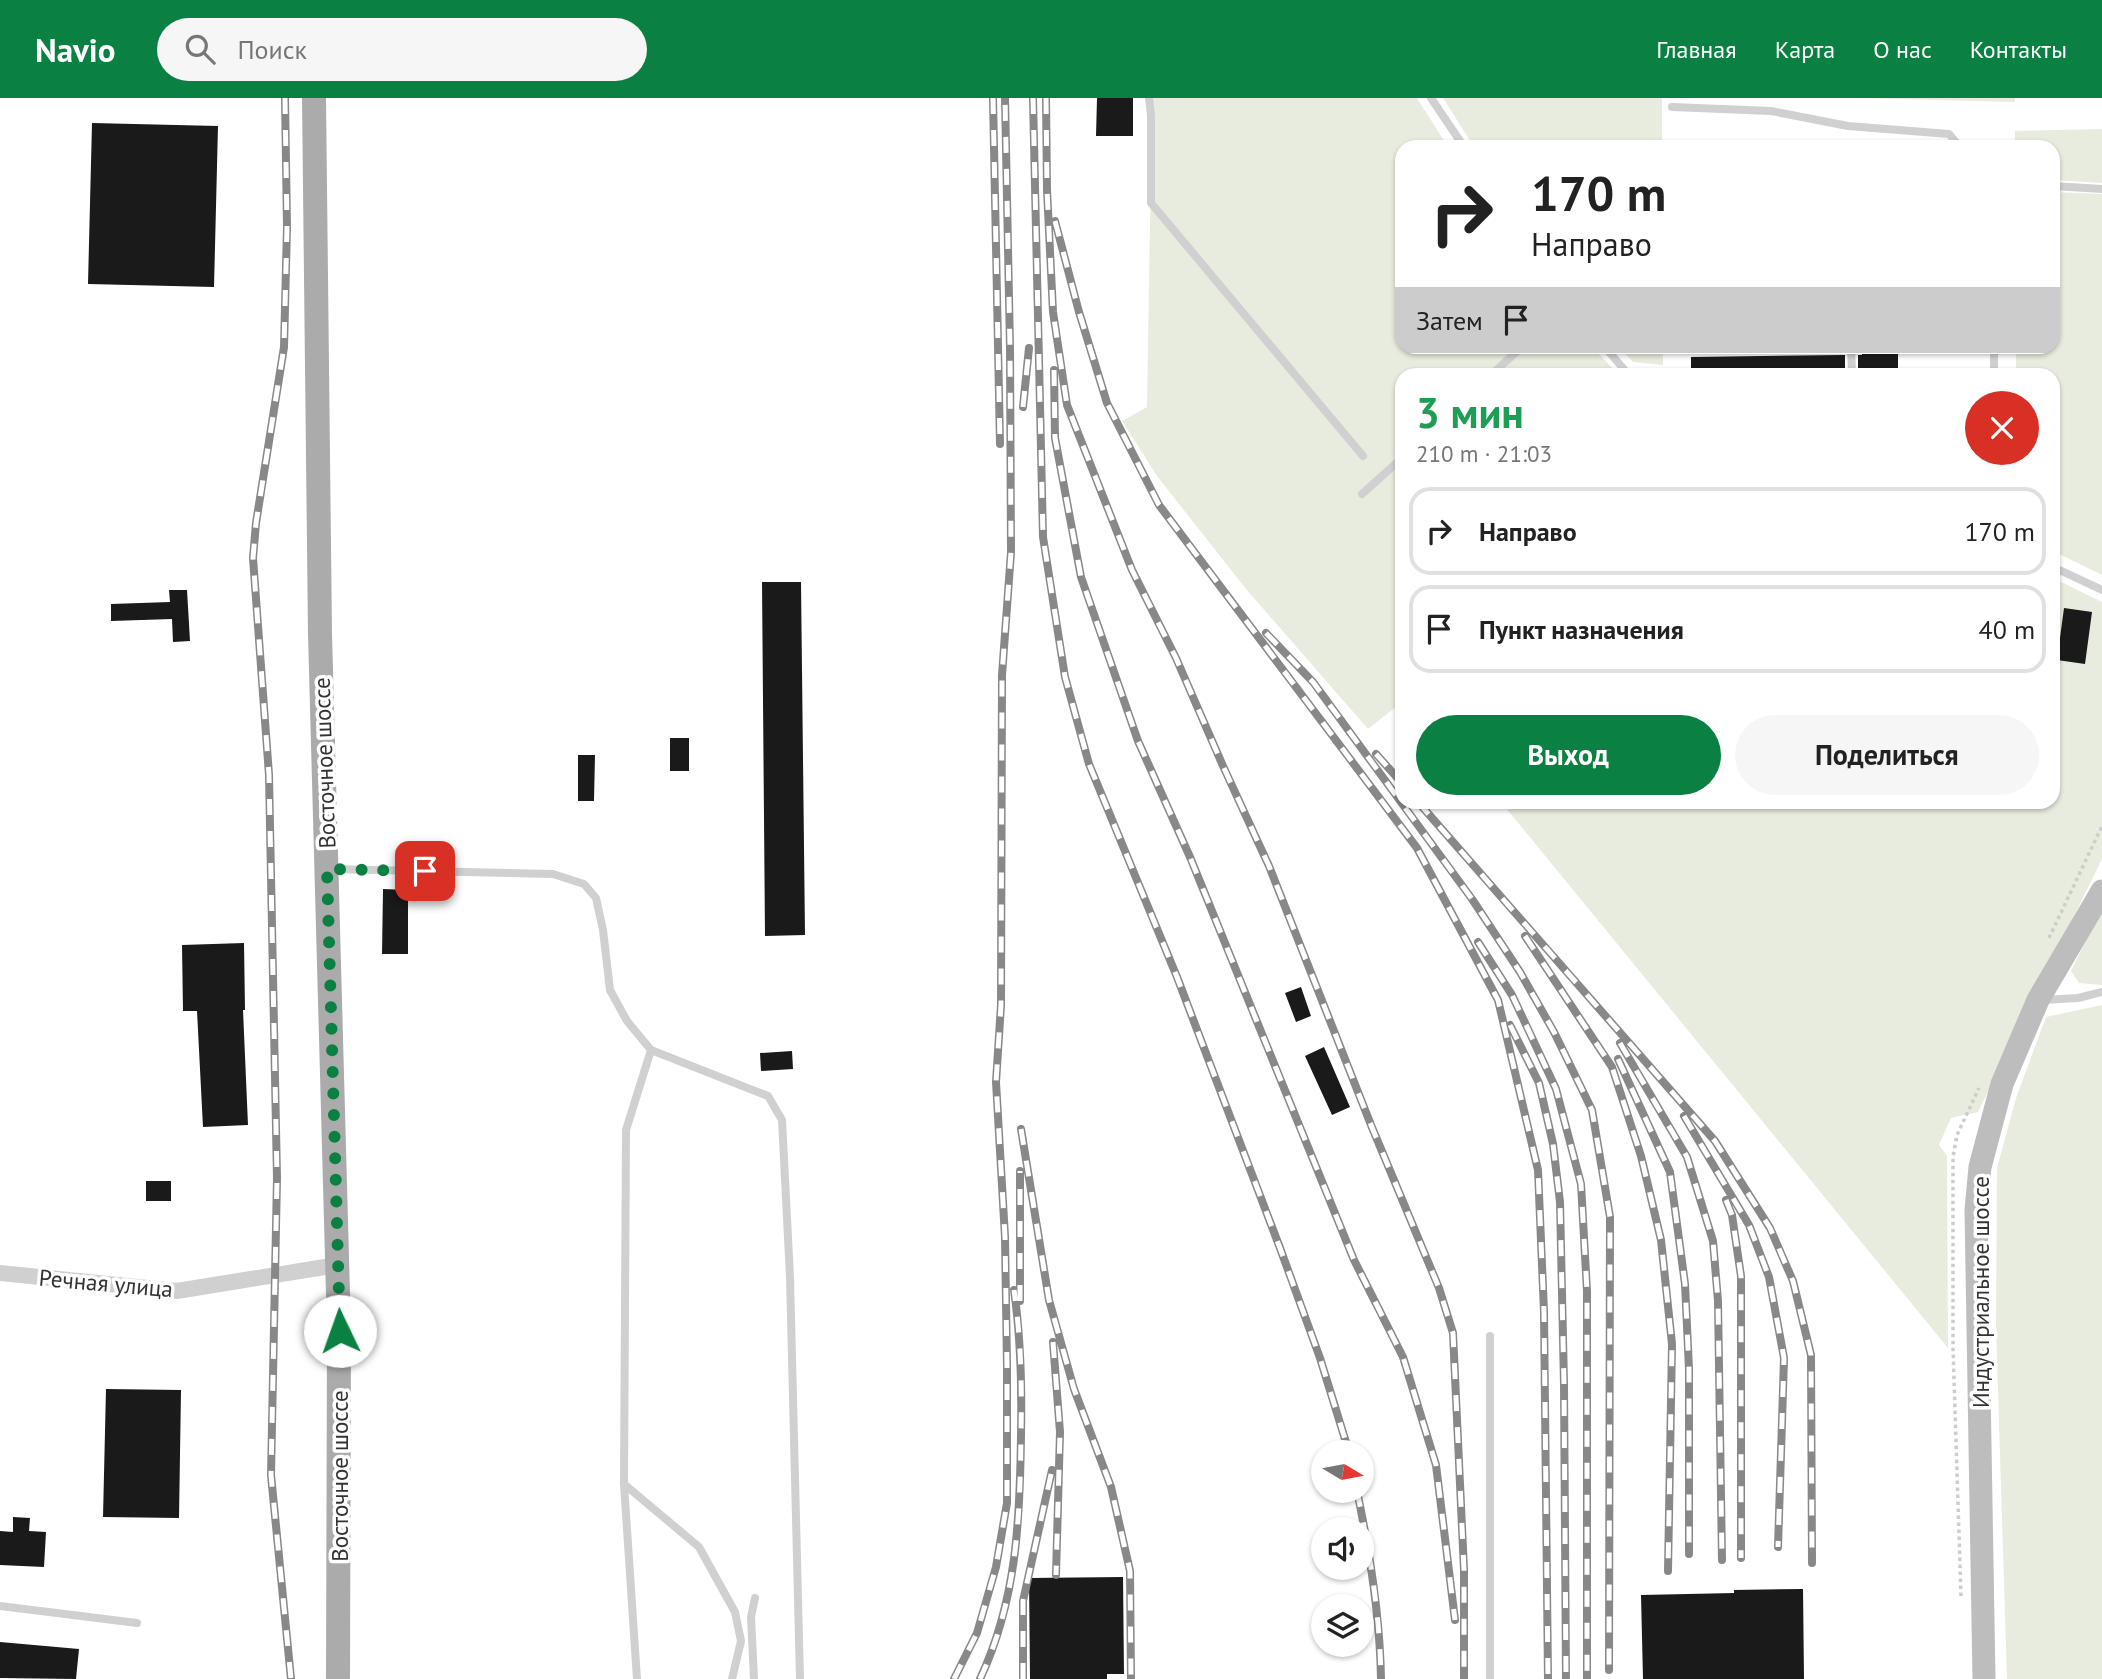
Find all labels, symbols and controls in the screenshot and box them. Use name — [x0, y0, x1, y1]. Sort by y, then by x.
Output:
search box — [157, 18, 647, 81]
text: Navio — [35, 28, 115, 71]
icon: search — [181, 30, 219, 68]
text: Поиск — [237, 33, 307, 66]
text: Главная — [1656, 34, 1737, 65]
text: Карта — [1775, 34, 1835, 65]
text: О нас — [1873, 34, 1932, 65]
text: Контакты — [1970, 34, 2067, 65]
text: 170 m — [1531, 161, 1666, 225]
icon: right — [1416, 168, 1507, 259]
text: Направо — [1531, 223, 1652, 265]
icon: arrive — [1497, 301, 1535, 339]
text: Затем — [1416, 304, 1483, 337]
text: 3 мин — [1416, 385, 1524, 440]
button: close — [1965, 391, 2039, 465]
text: 210 m · 21:03 — [1416, 439, 1552, 468]
icon: right — [1420, 512, 1458, 550]
text: Направо — [1479, 515, 1577, 548]
text: 170 m — [1964, 515, 2035, 548]
icon: arrive — [1420, 610, 1458, 648]
text: Пункт назначения — [1479, 613, 1684, 646]
text: 40 m — [1979, 613, 2035, 646]
street label: Восточное шоссе — [307, 677, 341, 849]
button: Выход — [1416, 715, 1721, 795]
button: Поделиться — [1735, 715, 2039, 795]
pin — [395, 841, 455, 901]
icon: arrive — [406, 852, 444, 890]
street label: Индустриальное шоссе — [1966, 1176, 1995, 1408]
street label: Речная улица — [38, 1263, 174, 1303]
position arrow — [303, 1294, 377, 1368]
street label: Восточное шоссе — [325, 1390, 354, 1562]
north arrow — [1311, 1440, 1374, 1503]
map controls — [1311, 1440, 1374, 1657]
button: sound — [1311, 1517, 1374, 1580]
button: layers — [1311, 1594, 1374, 1657]

